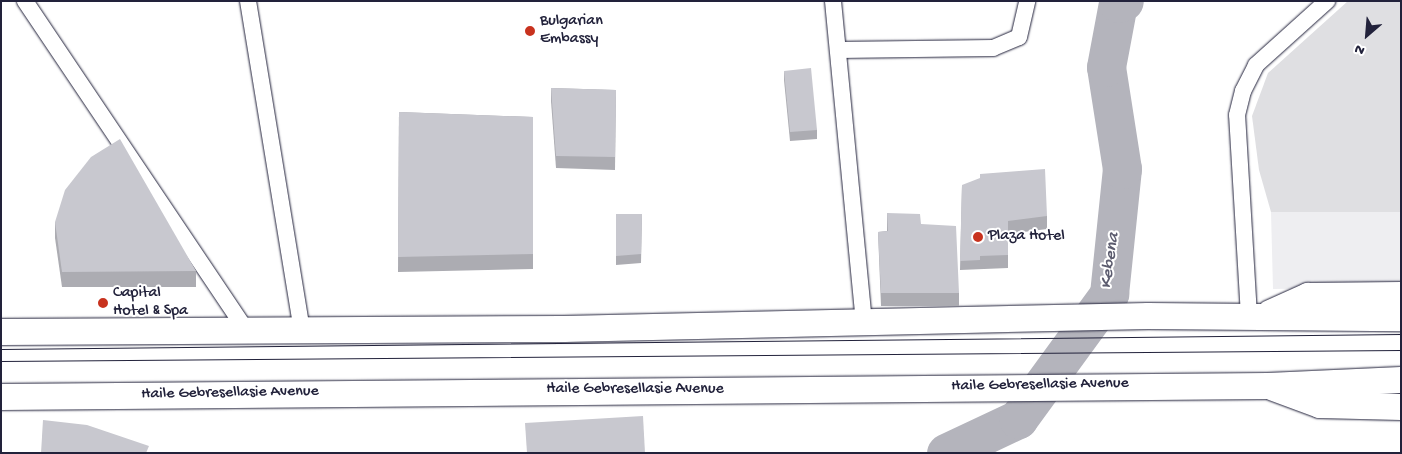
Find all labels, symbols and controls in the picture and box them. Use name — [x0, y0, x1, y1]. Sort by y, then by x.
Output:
north arrow — [1342, 10, 1392, 60]
place label: Bulgarian Embassy — [540, 12, 603, 50]
marker: Bulgarian Embassy — [524, 25, 536, 37]
text: N — [1352, 39, 1368, 58]
place label: Plaza Hotel — [988, 227, 1065, 247]
marker: Plaza Hotel — [972, 231, 984, 243]
water label: Kebena — [1096, 232, 1126, 290]
place label: Capital Hotel & Spa — [113, 284, 188, 322]
marker: Capital Hotel & Spa — [97, 297, 109, 309]
street label: Haile Gebresellasie Avenue — [951, 375, 1129, 397]
street label: Haile Gebresellasie Avenue — [546, 380, 724, 400]
street label: Haile Gebresellasie Avenue — [141, 383, 319, 405]

